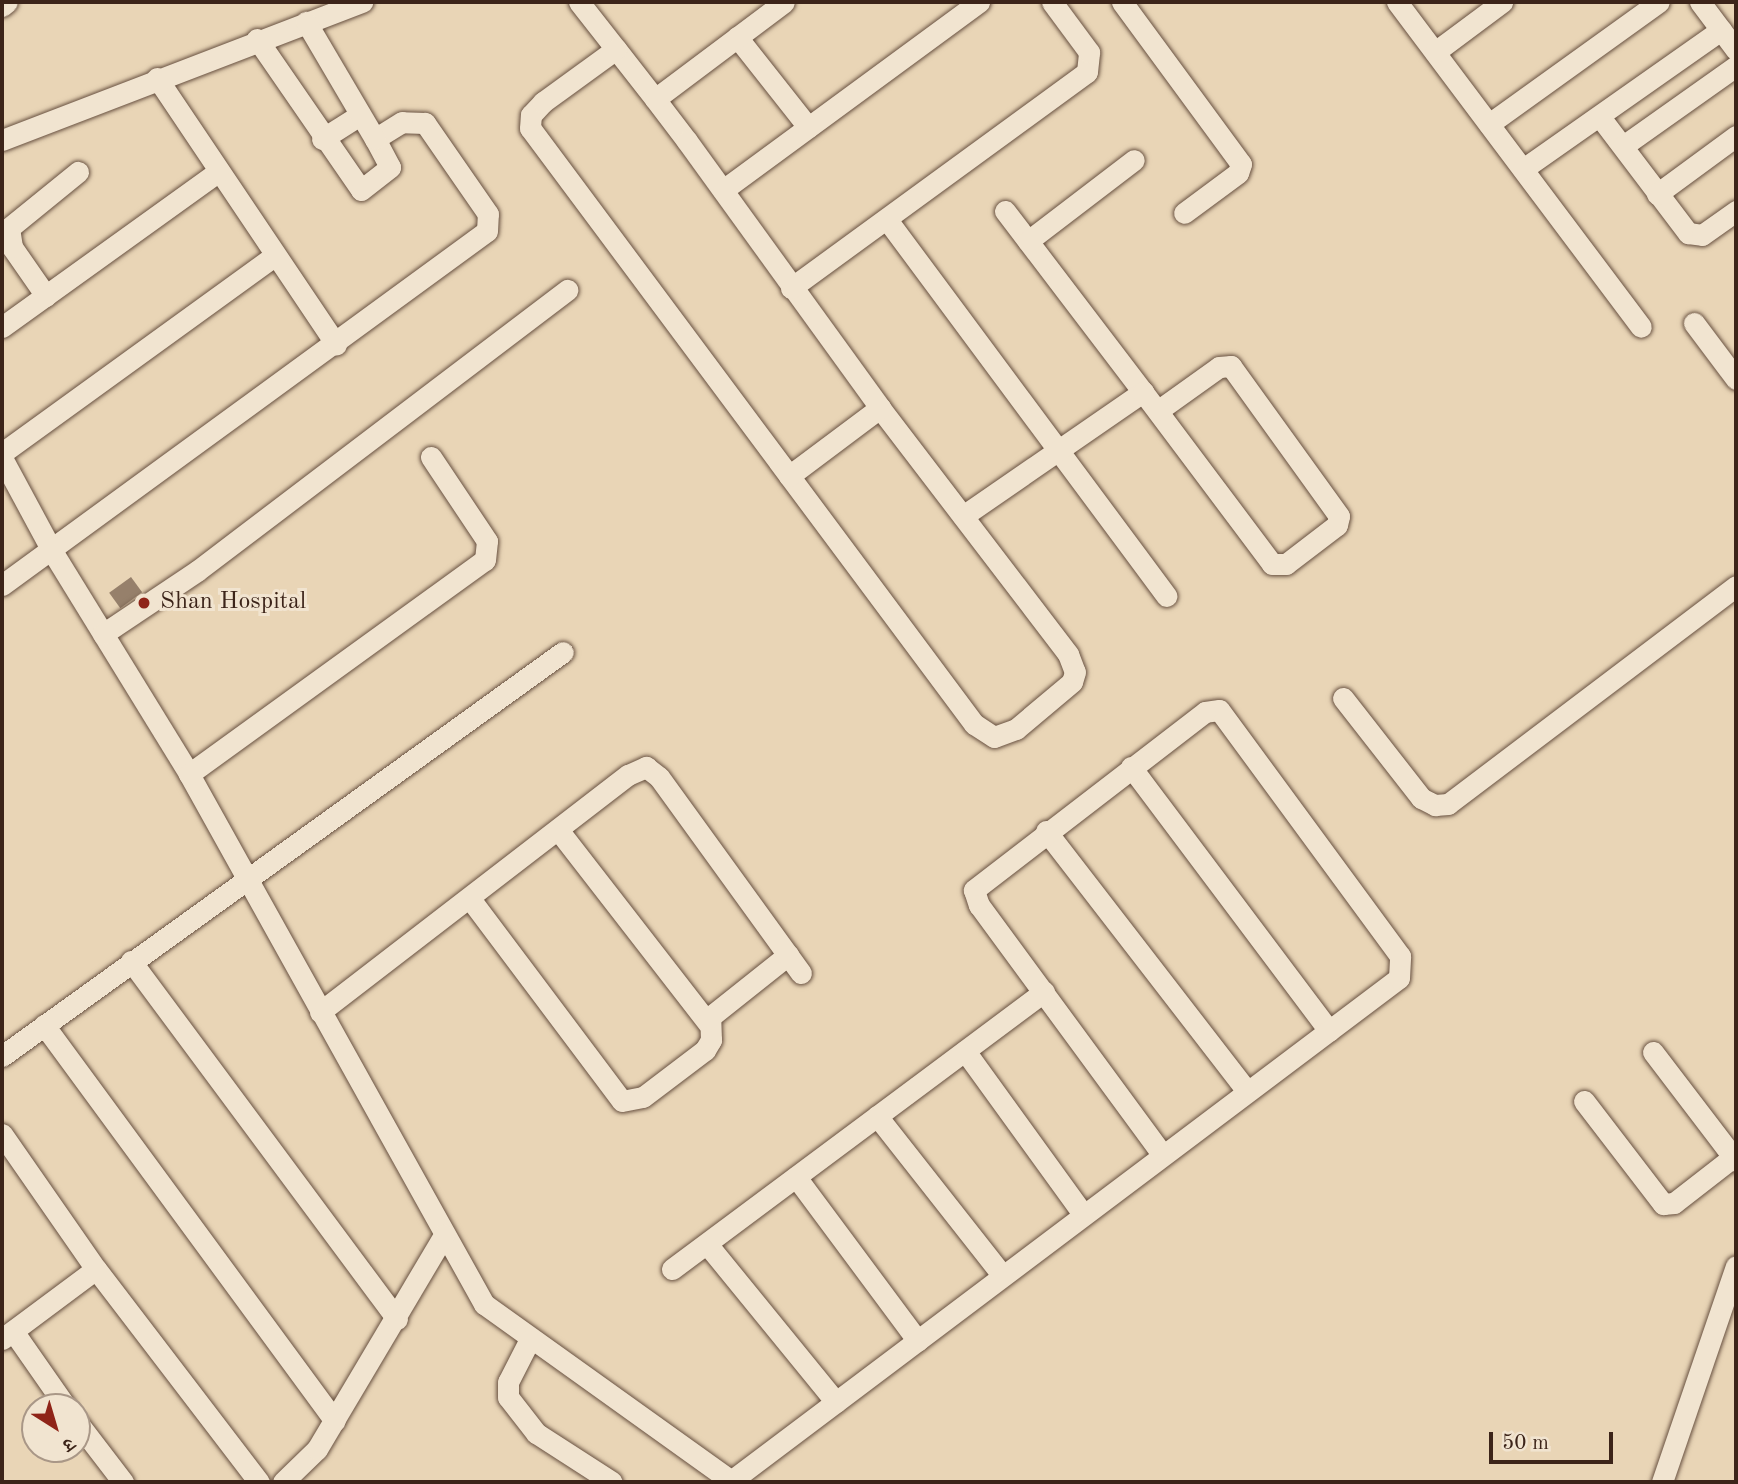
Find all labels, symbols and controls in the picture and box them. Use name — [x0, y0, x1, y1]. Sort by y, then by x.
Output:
place label: Shan Hospital — [160, 589, 306, 617]
marker: Shan Hospital — [134, 593, 154, 613]
north arrow — [21, 1393, 91, 1463]
scale bar — [1493, 1418, 1617, 1462]
text: उ — [58, 1433, 77, 1454]
text: 50 m — [1502, 1433, 1549, 1454]

